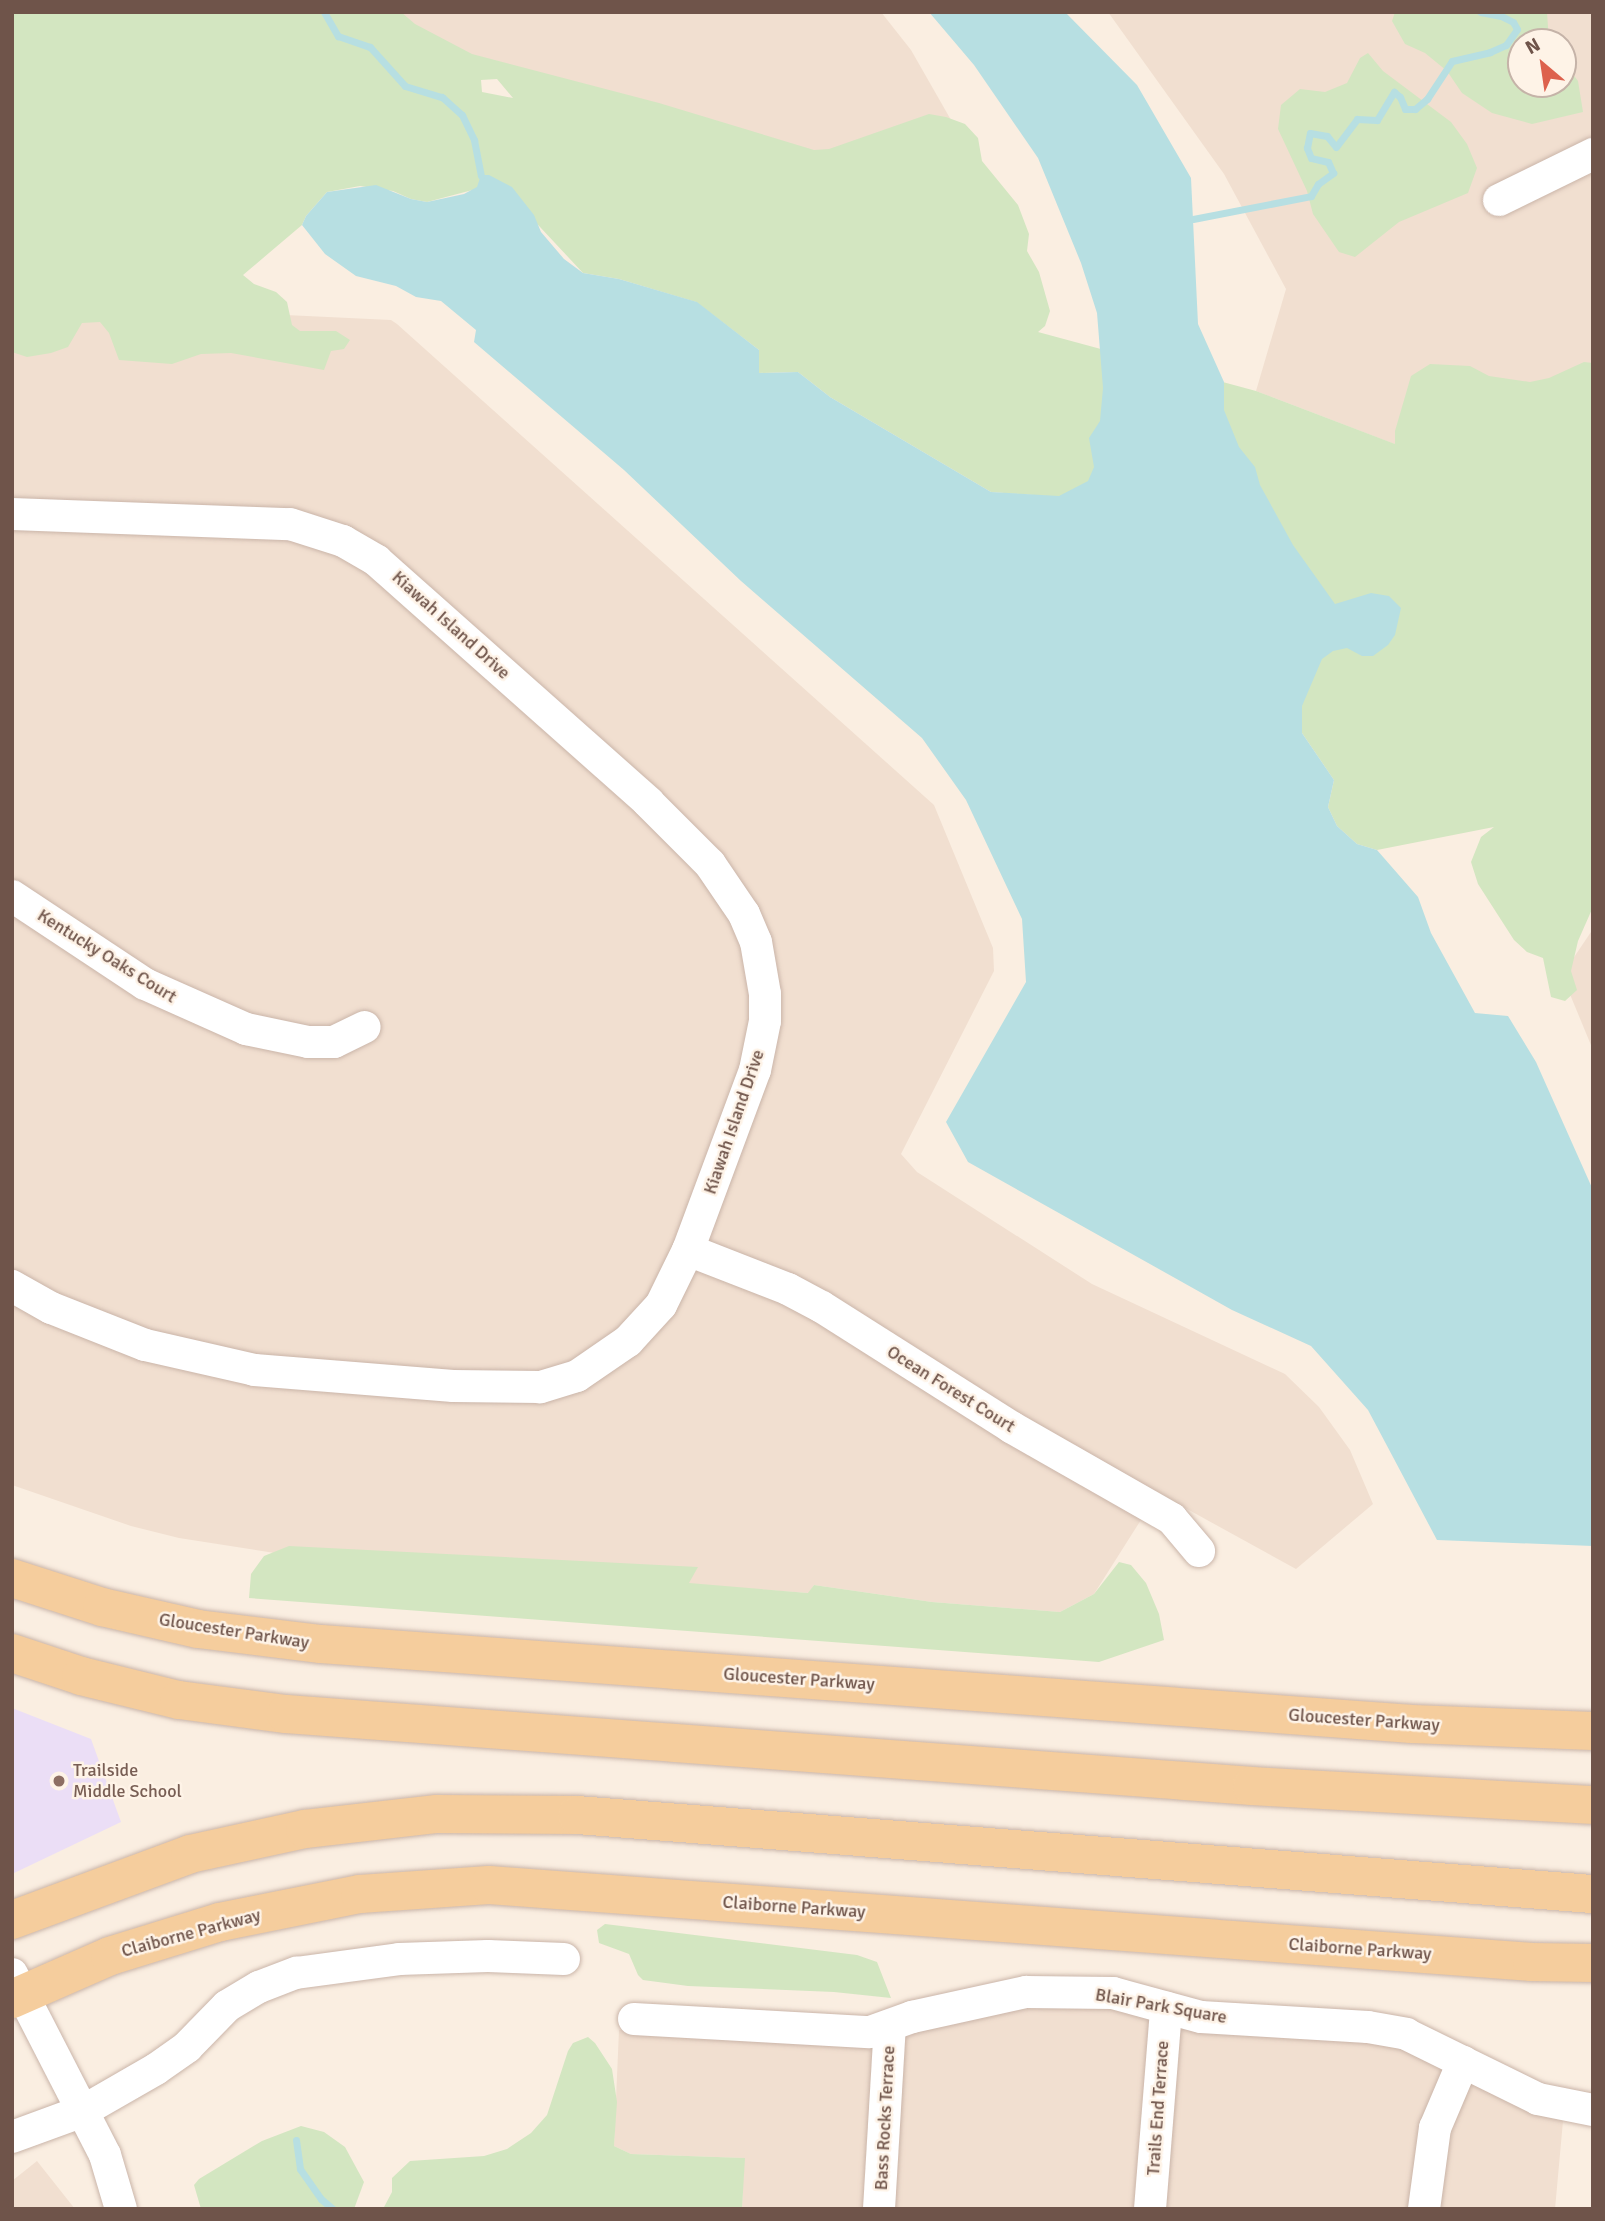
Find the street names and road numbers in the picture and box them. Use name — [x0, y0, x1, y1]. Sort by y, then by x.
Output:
street label: Kiawah Island Drive — [388, 566, 514, 684]
street label: Kentucky Oaks Court — [33, 904, 181, 1008]
street label: Kiawah Island Drive — [699, 1047, 769, 1197]
street label: Ocean Forest Court — [883, 1341, 1019, 1437]
street label: Gloucester Parkway — [157, 1608, 311, 1654]
street label: Gloucester Parkway — [723, 1663, 875, 1695]
street label: Gloucester Parkway — [1288, 1704, 1440, 1736]
street label: Claiborne Parkway — [722, 1891, 866, 1923]
street label: Claiborne Parkway — [119, 1904, 263, 1962]
street label: Claiborne Parkway — [1288, 1933, 1432, 1965]
street label: Blair Park Square — [1094, 1984, 1228, 2028]
street label: Trails End Terrace — [1143, 2040, 1173, 2176]
street label: Bass Rocks Terrace — [870, 2045, 900, 2191]

